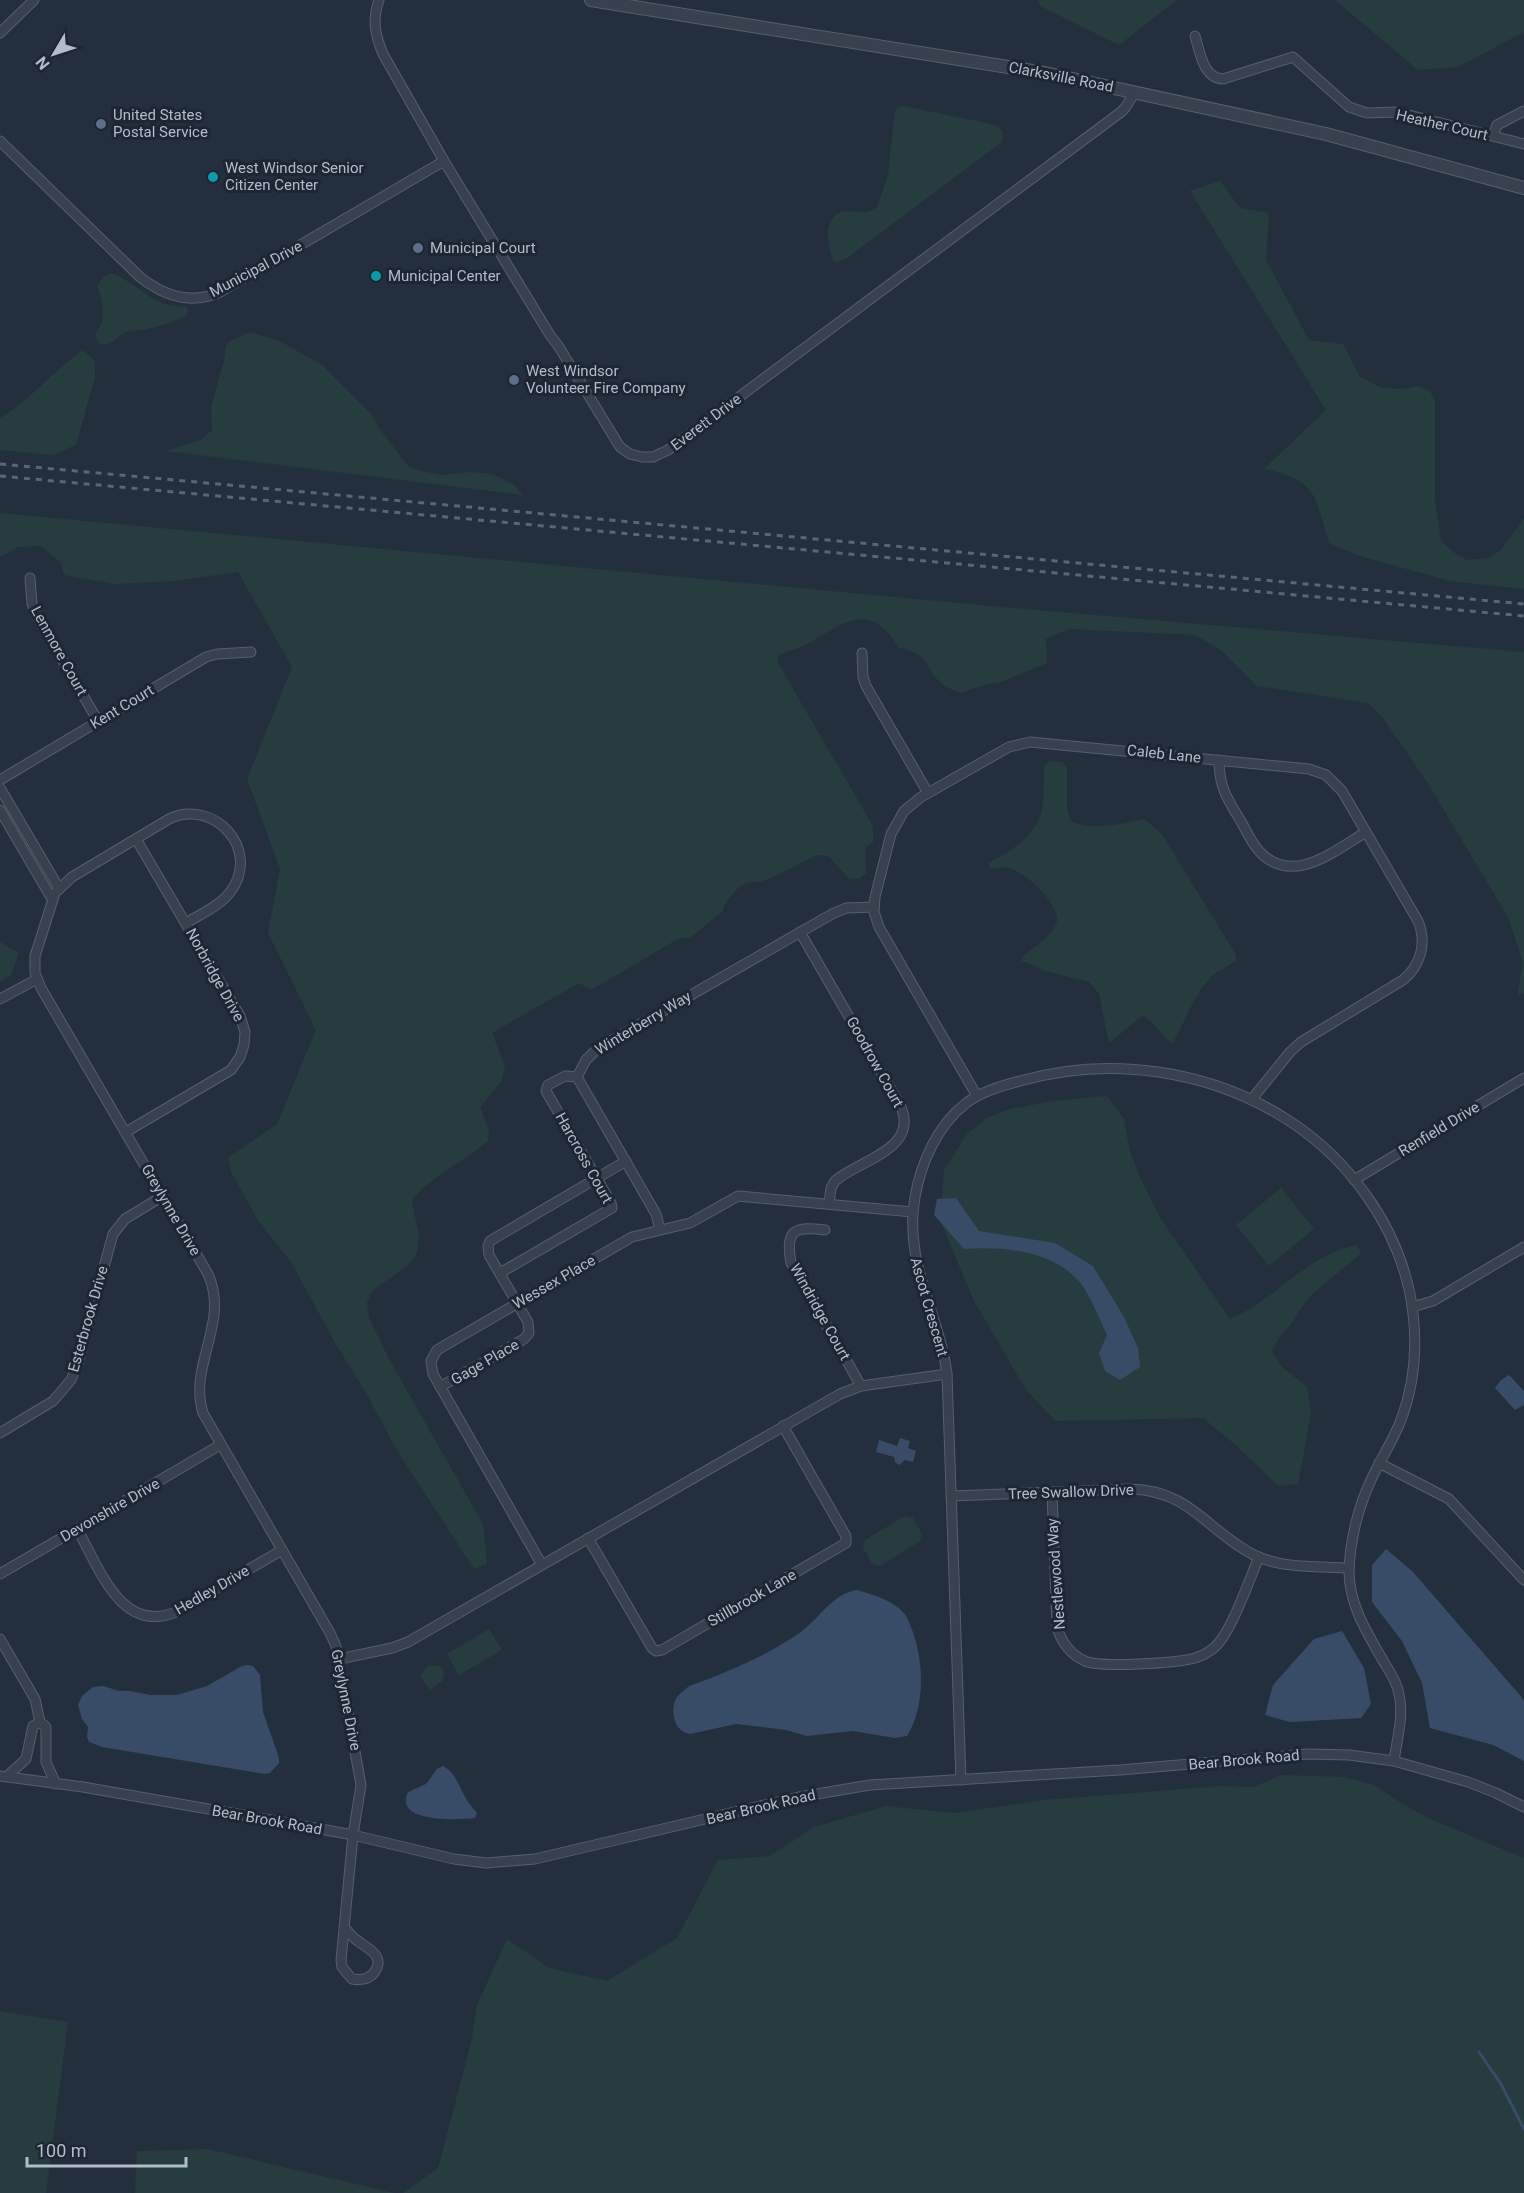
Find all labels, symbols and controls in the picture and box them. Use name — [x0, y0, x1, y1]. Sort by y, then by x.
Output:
north arrow — [24, 24, 84, 84]
text: N — [32, 53, 54, 73]
street label: Clarksville Road — [1007, 58, 1115, 96]
place label: United States Postal Service — [113, 106, 208, 141]
street label: Heather Court — [1394, 106, 1490, 144]
marker: United States Postal Service — [94, 117, 108, 131]
place label: West Windsor Senior Citizen Center — [225, 159, 364, 194]
marker: West Windsor Senior Citizen Center — [206, 170, 220, 184]
street label: Municipal Drive — [207, 237, 305, 301]
place label: Municipal Court — [430, 239, 536, 257]
marker: Municipal Court — [411, 241, 425, 255]
place label: Municipal Center — [388, 267, 501, 285]
marker: Municipal Center — [369, 269, 383, 283]
place label: West Windsor Volunteer Fire Company — [526, 362, 686, 397]
marker: West Windsor Volunteer Fire Company — [507, 373, 521, 387]
street label: Everett Drive — [667, 390, 745, 454]
street label: Lenmore Court — [27, 603, 91, 699]
street label: Kent Court — [87, 681, 157, 733]
street label: Caleb Lane — [1126, 741, 1202, 767]
street label: Norbridge Drive — [182, 925, 248, 1025]
street label: Winterberry Way — [592, 987, 694, 1059]
street label: Goodrow Court — [843, 1013, 907, 1111]
street label: Renfield Drive — [1395, 1098, 1483, 1160]
street label: Harcross Court — [552, 1109, 616, 1207]
street label: Greylynne Drive — [138, 1161, 205, 1259]
street label: Wessex Place — [509, 1251, 599, 1313]
street label: Ascot Crescent — [906, 1256, 952, 1359]
street label: Windridge Court — [786, 1260, 854, 1364]
street label: Esterbrook Drive — [64, 1264, 112, 1374]
street label: Gage Place — [448, 1335, 522, 1389]
street label: Devonshire Drive — [57, 1474, 163, 1546]
street label: Tree Swallow Drive — [1008, 1481, 1134, 1503]
street label: Nestlewood Way — [1043, 1518, 1069, 1630]
street label: Hedley Drive — [171, 1561, 253, 1619]
street label: Stillbrook Lane — [705, 1565, 799, 1631]
street label: Greylynne Drive — [327, 1648, 365, 1752]
street label: Bear Brook Road — [1188, 1746, 1300, 1774]
street label: Bear Brook Road — [705, 1786, 817, 1828]
street label: Bear Brook Road — [211, 1801, 323, 1839]
scale bar — [27, 2130, 186, 2168]
text: 100 m — [36, 2140, 87, 2161]

